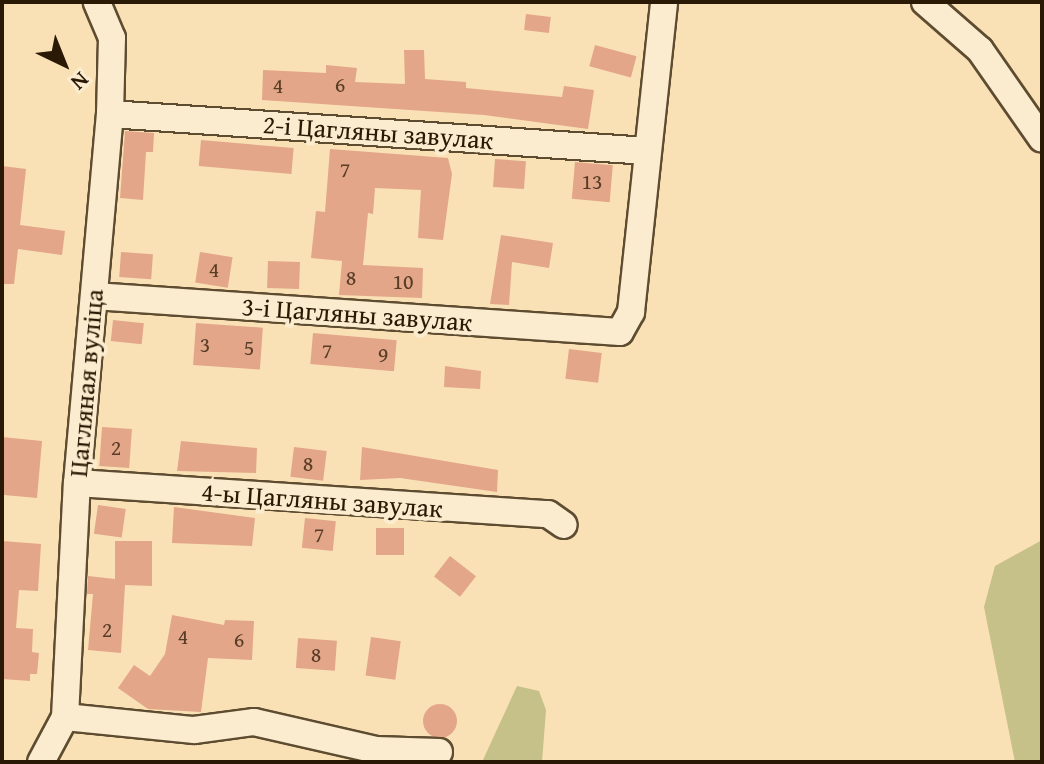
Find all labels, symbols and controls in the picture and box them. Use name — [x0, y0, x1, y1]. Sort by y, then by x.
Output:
north arrow — [24, 24, 104, 104]
text: N — [64, 65, 97, 98]
house number: 6 — [335, 72, 345, 98]
house number: 4 — [273, 73, 283, 99]
street label: 2-і Цагляны завулак — [262, 108, 494, 156]
house number: 7 — [340, 157, 350, 183]
house number: 13 — [581, 169, 603, 195]
house number: 4 — [209, 257, 219, 283]
house number: 8 — [346, 265, 356, 291]
house number: 10 — [392, 269, 414, 295]
street label: Цагляная вуліца — [62, 288, 110, 478]
street label: 3-і Цагляны завулак — [241, 290, 473, 338]
house number: 3 — [200, 332, 210, 358]
house number: 5 — [244, 335, 254, 361]
house number: 7 — [322, 338, 332, 364]
house number: 9 — [378, 342, 388, 368]
house number: 2 — [111, 435, 121, 461]
house number: 8 — [303, 451, 313, 477]
street label: 4-ы Цагляны завулак — [200, 476, 444, 524]
house number: 7 — [314, 522, 324, 548]
house number: 2 — [102, 617, 112, 643]
house number: 4 — [178, 624, 188, 650]
house number: 6 — [234, 627, 244, 653]
house number: 8 — [311, 642, 321, 668]

